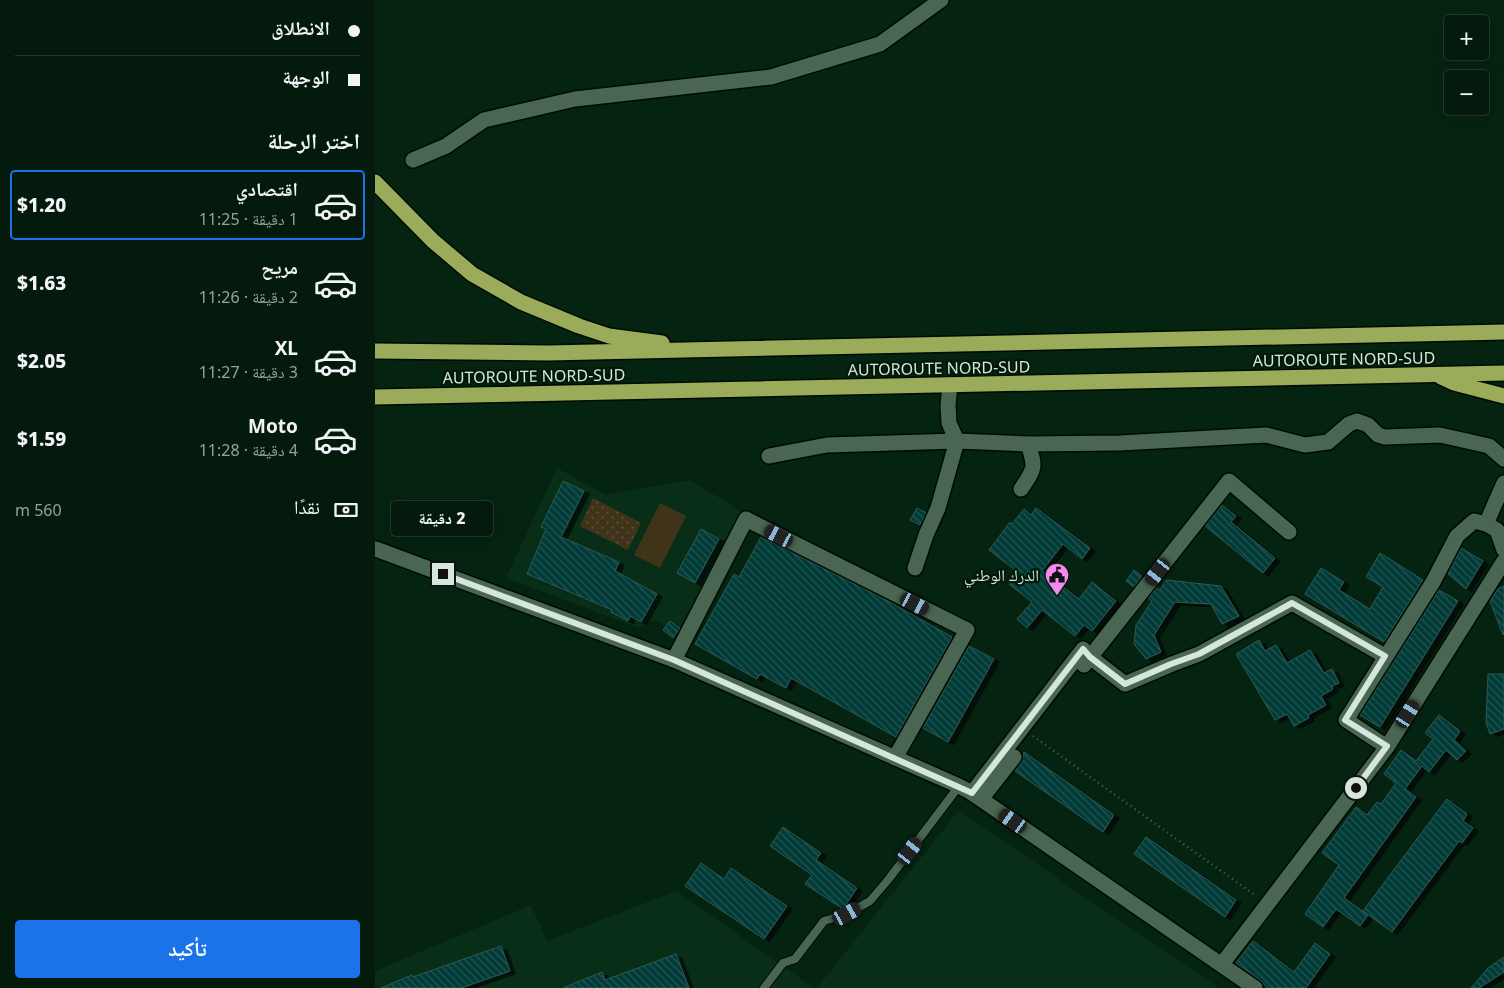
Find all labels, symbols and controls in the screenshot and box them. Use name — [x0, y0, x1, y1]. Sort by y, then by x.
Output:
text: الانطلاق — [271, 15, 330, 41]
map controls — [1444, 15, 1489, 115]
button: + — [1444, 15, 1489, 60]
text: الوجهة — [282, 64, 330, 90]
button: − — [1444, 70, 1489, 115]
text: اختر الرحلة — [268, 125, 360, 155]
text: اقتصادي — [236, 176, 298, 202]
icon: car — [313, 183, 358, 228]
text: $1.20 — [17, 192, 66, 218]
text: 1 دقيقة · 11:25 — [199, 208, 298, 230]
text: مريح — [261, 254, 298, 280]
icon: car — [313, 261, 358, 306]
text: $1.63 — [17, 270, 66, 296]
text: 2 دقيقة · 11:26 — [199, 286, 298, 308]
text: XL — [275, 335, 298, 361]
icon: car — [313, 339, 358, 384]
street label: AUTOROUTE NORD-SUD — [1252, 346, 1436, 372]
text: $2.05 — [17, 348, 66, 374]
street label: AUTOROUTE NORD-SUD — [847, 355, 1031, 381]
text: 3 دقيقة · 11:27 — [199, 361, 298, 383]
street label: AUTOROUTE NORD-SUD — [442, 363, 626, 389]
text: Moto — [248, 413, 298, 439]
icon: car — [313, 417, 358, 462]
text: $1.59 — [17, 426, 66, 452]
text: 4 دقيقة · 11:28 — [199, 439, 298, 461]
text: نقدًا — [294, 494, 320, 520]
icon: cash — [332, 496, 360, 524]
text: 560 m — [15, 499, 62, 521]
callout: 2 دقيقة — [392, 502, 494, 536]
text: 2 دقيقة — [418, 507, 466, 529]
car — [762, 523, 795, 549]
car — [1142, 556, 1173, 588]
public building icon: الدرك الوطني — [1044, 562, 1070, 596]
route end — [432, 563, 454, 585]
place label: الدرك الوطني — [964, 564, 1039, 588]
car — [898, 591, 931, 617]
car — [1393, 697, 1422, 731]
route start — [1345, 777, 1367, 799]
car — [996, 806, 1029, 836]
car — [894, 835, 925, 867]
car — [830, 900, 863, 928]
button: تأكيد — [15, 920, 360, 978]

